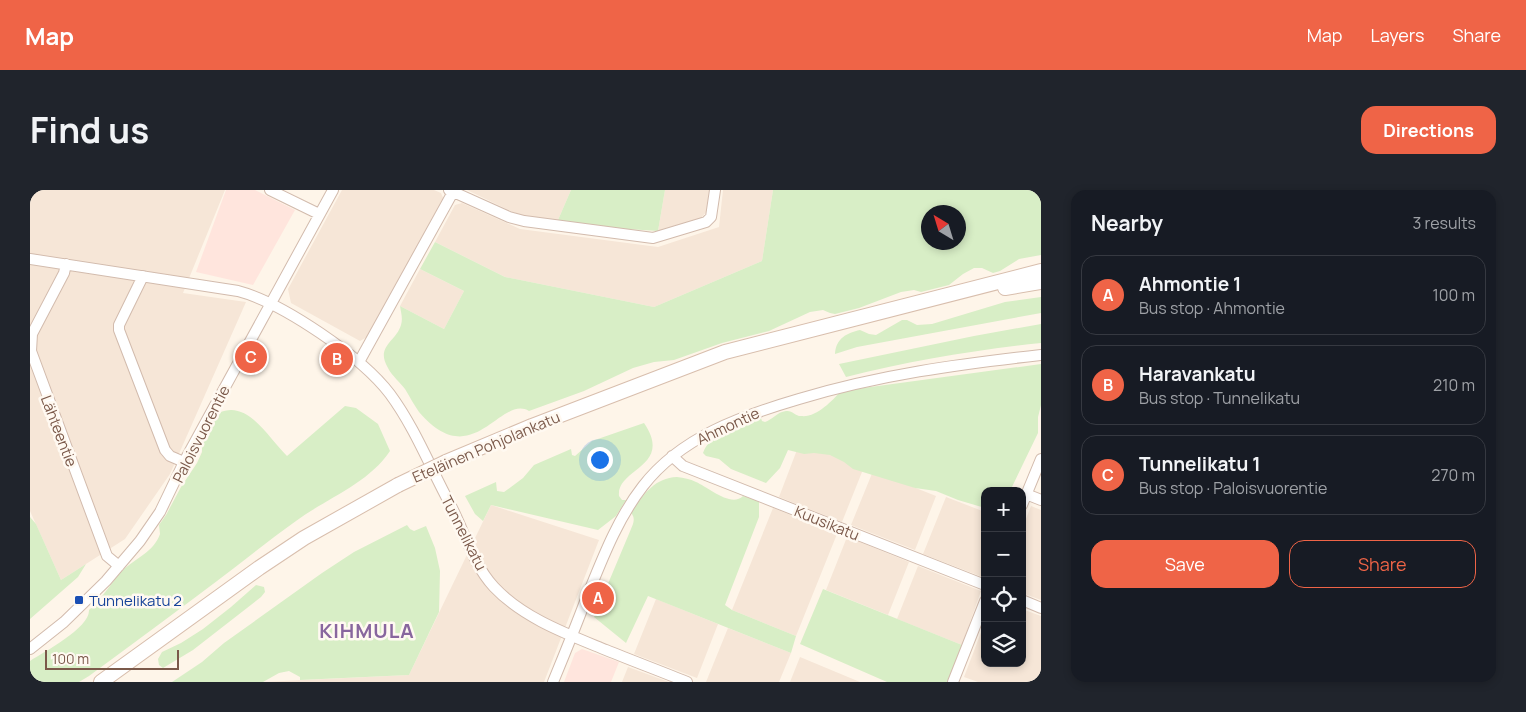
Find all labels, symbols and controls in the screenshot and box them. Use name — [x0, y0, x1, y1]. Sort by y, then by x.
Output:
text: Map — [25, 19, 74, 52]
text: Map — [1307, 23, 1342, 47]
text: Layers — [1370, 23, 1424, 47]
text: Share — [1452, 23, 1501, 47]
text: Find us — [30, 106, 149, 154]
button: Directions — [1361, 106, 1496, 154]
north arrow — [921, 205, 966, 250]
text: Nearby — [1091, 209, 1163, 237]
text: 3 results — [1413, 212, 1476, 234]
text: Ahmontie 1 — [1139, 271, 1241, 297]
text: A — [1103, 284, 1113, 306]
text: 100 m — [1432, 284, 1475, 306]
text: Bus stop · Ahmontie — [1139, 297, 1285, 319]
pin: C — [235, 338, 267, 376]
pin: B — [321, 340, 353, 378]
text: Haravankatu — [1139, 361, 1256, 387]
text: B — [1103, 374, 1113, 396]
text: 210 m — [1433, 374, 1475, 396]
street label: Paloisvuorentie — [167, 381, 235, 486]
text: Bus stop · Tunnelikatu — [1139, 387, 1300, 409]
street label: Lähteentie — [36, 392, 82, 470]
street label: Ahmontie — [693, 402, 763, 450]
street label: Eteläinen Pohjolankatu — [409, 406, 563, 488]
your location — [587, 447, 613, 473]
text: Tunnelikatu 1 — [1139, 451, 1261, 477]
text: C — [1102, 464, 1114, 486]
text: 270 m — [1431, 464, 1475, 486]
text: Bus stop · Paloisvuorentie — [1139, 477, 1327, 499]
map controls — [981, 487, 1026, 667]
button: + — [981, 487, 1026, 532]
street label: Tunnelikatu — [436, 492, 492, 574]
street label: Kuusikatu — [791, 500, 863, 546]
button: − — [981, 532, 1026, 577]
button: Save — [1091, 540, 1279, 588]
button: Share — [1289, 540, 1476, 588]
button: locate — [981, 577, 1026, 622]
pin: A — [582, 579, 614, 617]
place label: Tunnelikatu 2 — [89, 590, 182, 611]
marker: Tunnelikatu 2 — [73, 594, 85, 606]
district label: KIHMULA — [319, 617, 415, 644]
button: layers — [981, 622, 1026, 667]
scale bar — [45, 647, 179, 670]
text: 100 m — [52, 649, 89, 668]

